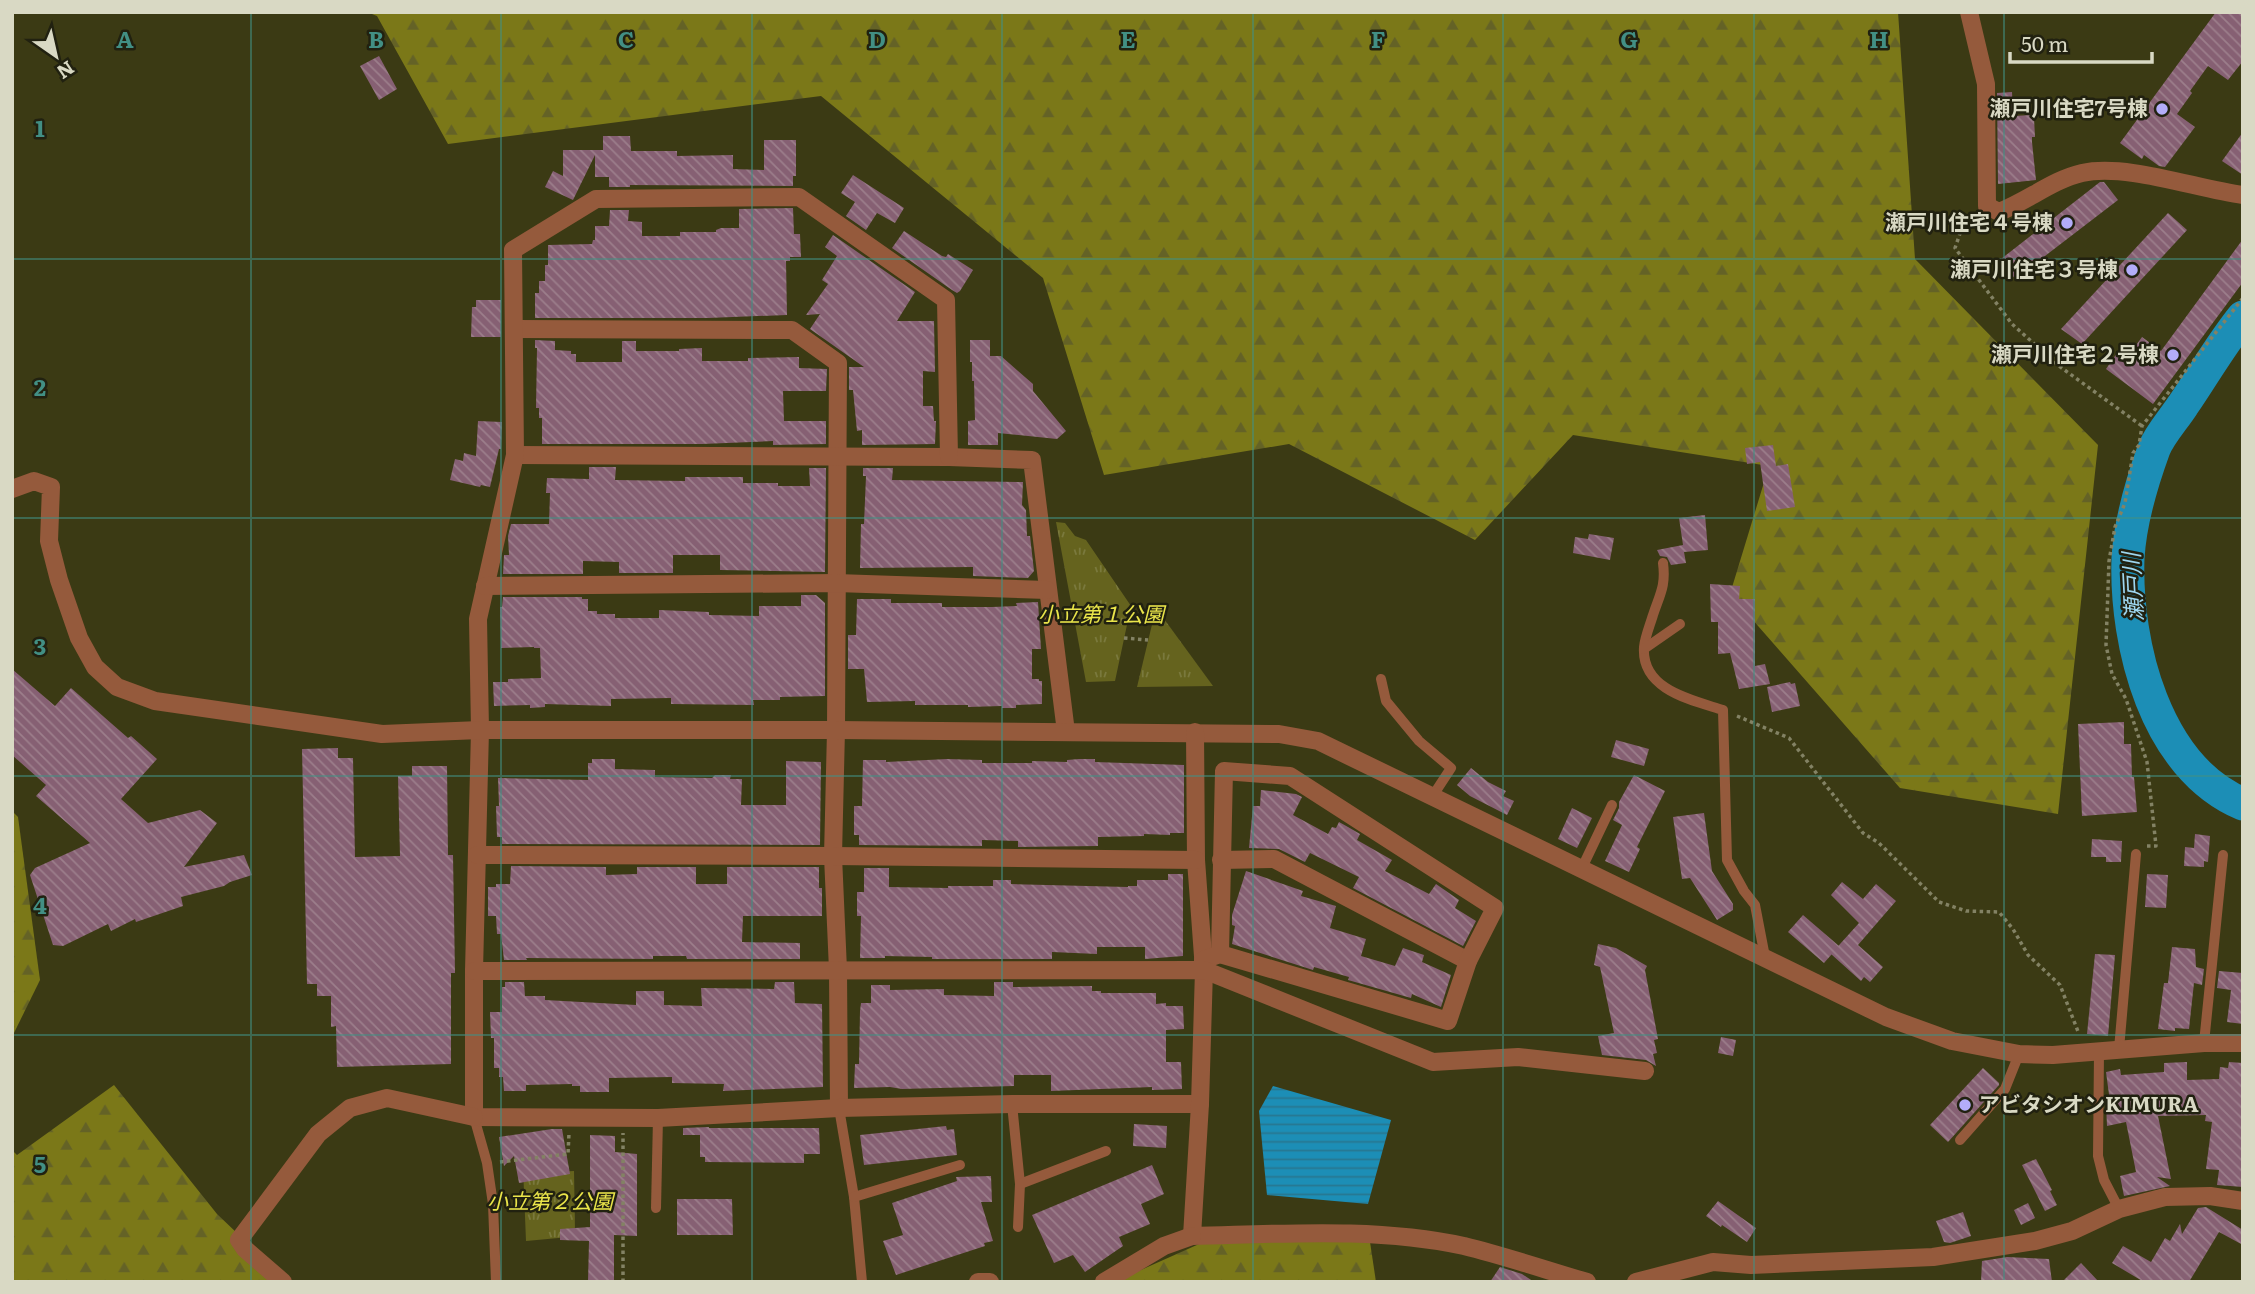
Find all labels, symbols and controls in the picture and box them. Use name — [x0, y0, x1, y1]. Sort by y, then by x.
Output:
north arrow — [21, 21, 91, 91]
text: A — [116, 21, 134, 55]
text: B — [368, 21, 384, 55]
text: C — [618, 21, 634, 55]
text: D — [868, 21, 886, 55]
text: E — [1120, 21, 1136, 55]
text: F — [1371, 21, 1386, 55]
text: G — [1620, 21, 1638, 55]
text: H — [1869, 21, 1889, 55]
scale bar — [2010, 21, 2152, 65]
text: 50 m — [2021, 27, 2068, 58]
text: N — [52, 55, 81, 87]
place label: 瀬戸川住宅7号棟 — [1990, 91, 2148, 122]
marker: 瀬戸川住宅7号棟 — [2154, 101, 2170, 117]
text: 1 — [35, 110, 45, 144]
place label: 瀬戸川住宅４号棟 — [1885, 205, 2053, 236]
marker: 瀬戸川住宅４号棟 — [2059, 215, 2075, 231]
place label: 瀬戸川住宅３号棟 — [1950, 252, 2118, 283]
marker: 瀬戸川住宅３号棟 — [2124, 262, 2140, 278]
place label: 瀬戸川住宅２号棟 — [1991, 337, 2159, 368]
marker: 瀬戸川住宅２号棟 — [2165, 347, 2181, 363]
text: 2 — [34, 369, 46, 403]
water label: 瀬戸川 — [2112, 549, 2150, 622]
park label: 小立第１公園 — [1038, 597, 1167, 628]
text: 3 — [34, 628, 46, 662]
text: 4 — [33, 887, 47, 921]
place label: アビタシオンKIMURA — [1979, 1087, 2199, 1118]
marker: アビタシオンKIMURA — [1957, 1097, 1973, 1113]
text: 5 — [34, 1146, 46, 1180]
park label: 小立第２公園 — [487, 1184, 616, 1215]

